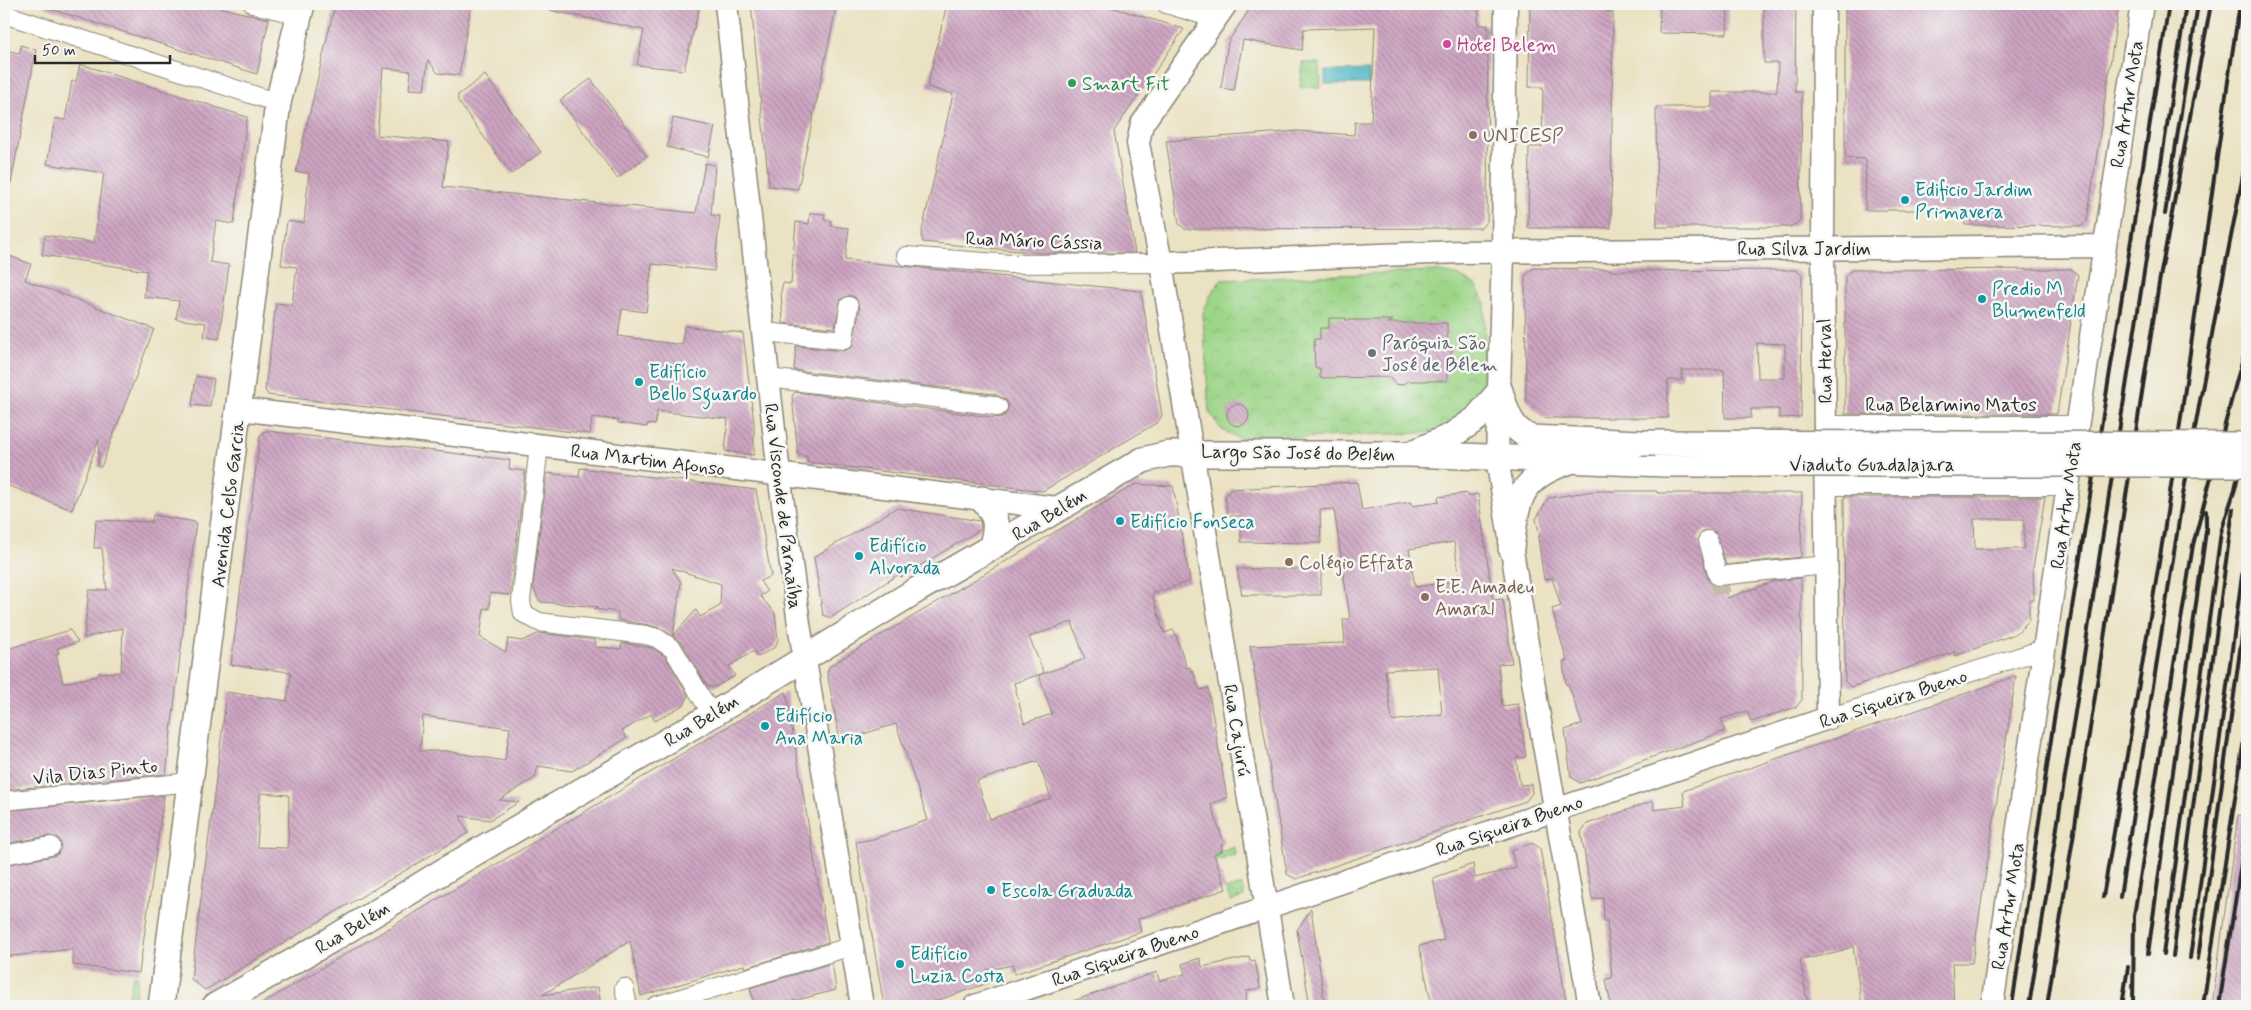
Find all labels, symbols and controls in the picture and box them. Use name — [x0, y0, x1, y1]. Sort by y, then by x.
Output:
scale bar — [35, 32, 170, 64]
place label: Hotel Belem — [1457, 33, 1556, 58]
marker: Hotel Belem — [1441, 38, 1453, 50]
street label: Rua Artur Mota — [2105, 39, 2150, 170]
text: 50 m — [42, 41, 76, 61]
place label: Smart Fit — [1082, 72, 1170, 97]
marker: Smart Fit — [1066, 77, 1078, 89]
place label: UNICESP — [1483, 124, 1564, 149]
marker: UNICESP — [1467, 129, 1479, 141]
place label: Edificio Jardim Primavera — [1915, 178, 2033, 225]
marker: Edificio Jardim Primavera — [1899, 194, 1911, 206]
street label: Rua Mário Cássia — [965, 227, 1103, 256]
street label: Rua Silva Jardim — [1737, 237, 1871, 262]
place label: Predio M Blumenfeld — [1992, 277, 2086, 324]
marker: Predio M Blumenfeld — [1976, 293, 1988, 305]
street label: Rua Herval — [1812, 318, 1839, 404]
place label: Paróquia São José de Bélem — [1382, 331, 1498, 378]
marker: Paróquia São José de Bélem — [1366, 347, 1378, 359]
place label: Edifício Bello Sguardo — [649, 360, 757, 410]
marker: Edifício Bello Sguardo — [633, 376, 645, 388]
street label: Rua Belarmino Matos — [1865, 393, 2037, 418]
street label: Rua Visconde de Parnaíba — [757, 402, 808, 611]
street label: Avenida Celso Garcia — [206, 419, 251, 589]
street label: Rua Martim Afonso — [569, 439, 726, 485]
street label: Largo São José do Belém — [1200, 439, 1395, 470]
street label: Rua Artur Mota — [2045, 440, 2088, 571]
street label: Viaduto Guadalajara — [1789, 453, 1955, 478]
street label: Rua Belém — [1008, 483, 1092, 547]
place label: Edifício Fonseca — [1130, 510, 1255, 535]
marker: Edifício Fonseca — [1114, 515, 1126, 527]
place label: Edifício Alvorada — [869, 534, 941, 581]
marker: Edifício Alvorada — [853, 550, 865, 562]
place label: Colégio Effata — [1299, 551, 1413, 577]
marker: Colégio Effata — [1283, 556, 1295, 568]
place label: E.E. Amadeu Amaral — [1435, 575, 1534, 622]
marker: E.E. Amadeu Amaral — [1419, 591, 1431, 603]
street label: Rua Siqueira Bueno — [1816, 664, 1971, 735]
street label: Rua Cajurú — [1216, 682, 1256, 778]
street label: Rua Belém — [660, 689, 744, 753]
place label: Edifício Ana Maria — [775, 704, 863, 751]
marker: Edifício Ana Maria — [759, 720, 771, 732]
street label: Vila Dias Pinto — [32, 754, 159, 791]
street label: Rua Siqueira Bueno — [1433, 790, 1586, 863]
street label: Rua Artur Mota — [1986, 841, 2031, 972]
place label: Escola Graduada — [1001, 879, 1133, 904]
marker: Escola Graduada — [985, 884, 997, 896]
street label: Rua Belém — [311, 896, 395, 960]
street label: Rua Siqueira Bueno — [1049, 920, 1202, 993]
place label: Edifício Luzia Costa — [910, 942, 1005, 989]
marker: Edifício Luzia Costa — [894, 958, 906, 970]

